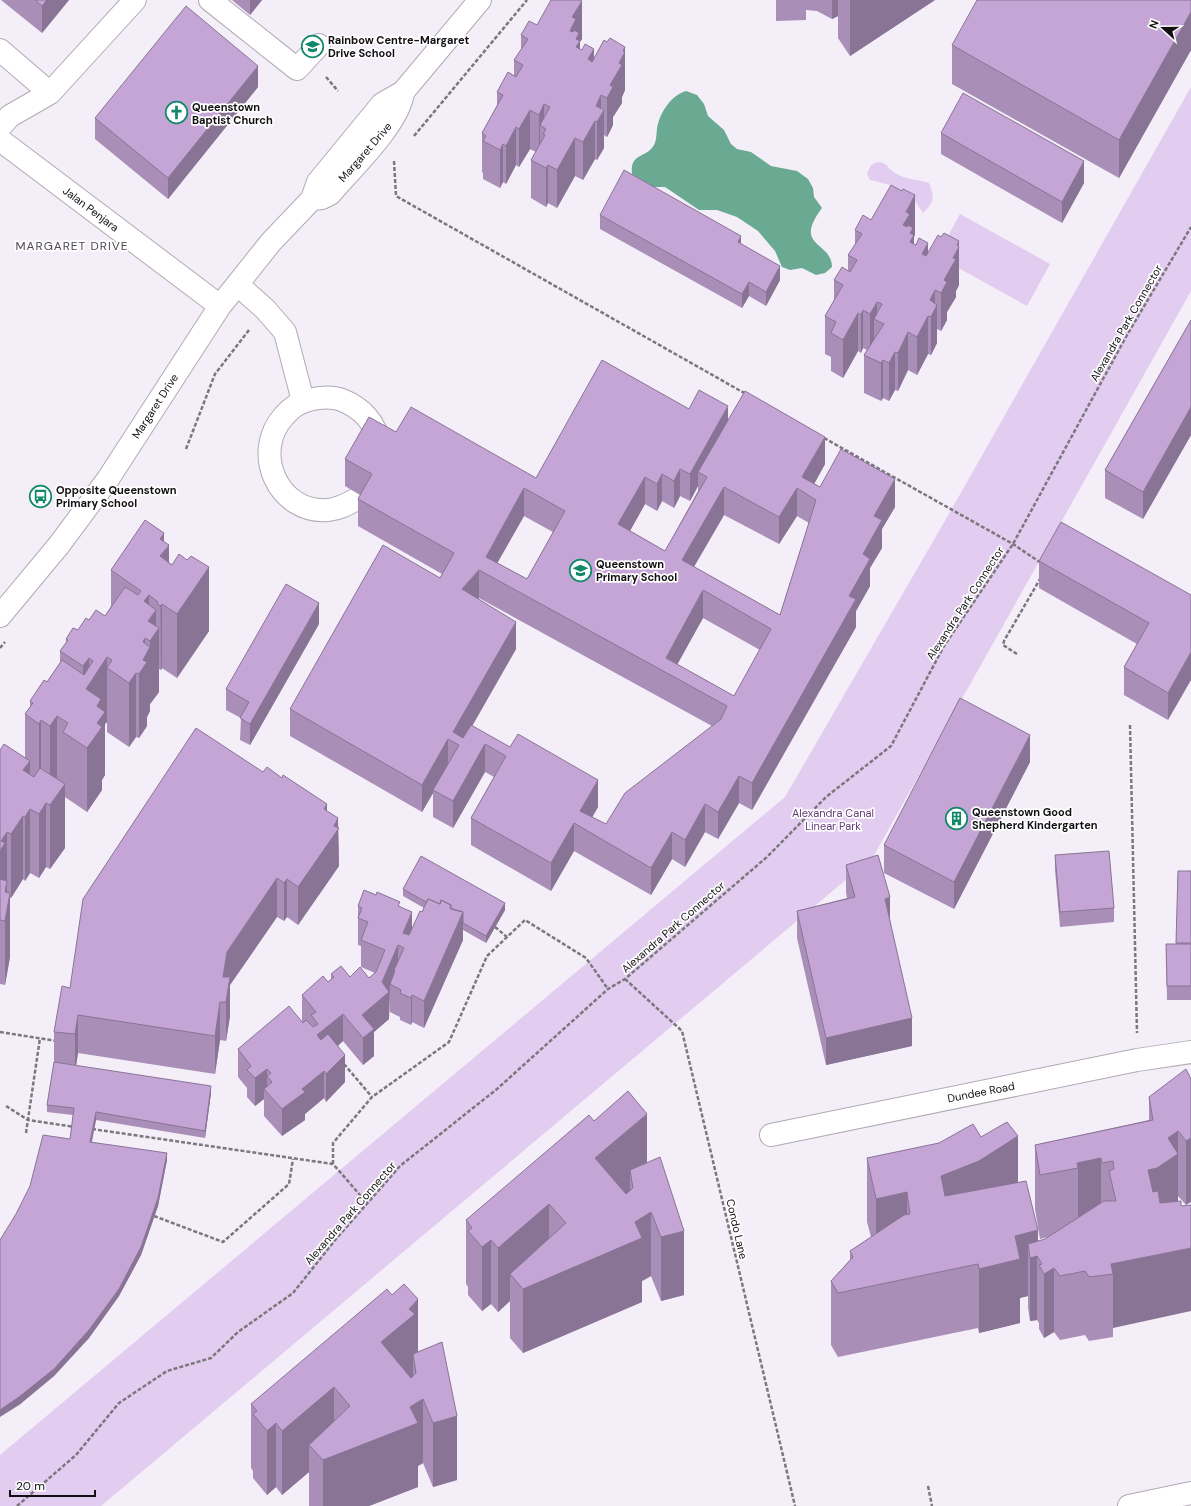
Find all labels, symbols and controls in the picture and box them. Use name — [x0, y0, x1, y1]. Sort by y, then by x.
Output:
north arrow — [1143, 8, 1183, 48]
text: N — [1146, 18, 1162, 31]
school or university icon: Rainbow Centre-Margaret Drive School — [300, 33, 326, 59]
place label: Rainbow Centre-Margaret Drive School — [328, 33, 469, 60]
church icon: Queenstown Baptist Church — [163, 100, 189, 126]
place label: Queenstown Baptist Church — [192, 100, 273, 127]
street label: Margaret Drive — [335, 119, 395, 185]
street label: Jalan Penjara — [60, 183, 122, 235]
district label: MARGARET DRIVE — [15, 238, 129, 254]
street label: Alexandra Park Connector — [1087, 262, 1165, 384]
street label: Margaret Drive — [129, 371, 181, 441]
bus stop icon: Opposite Queenstown Primary School — [27, 483, 53, 509]
place label: Opposite Queenstown Primary School — [56, 483, 177, 510]
street label: Alexandra Park Connector — [923, 544, 1007, 662]
school or university icon: Queenstown Primary School — [568, 557, 594, 583]
place label: Queenstown Primary School — [596, 557, 677, 584]
building icon: Queenstown Good Shepherd Kindergarten — [944, 805, 970, 831]
place label: Queenstown Good Shepherd Kindergarten — [972, 805, 1098, 832]
park label: Alexandra Canal Linear Park — [792, 806, 874, 833]
street label: Alexandra Park Connector — [619, 878, 727, 976]
street label: Dundee Road — [946, 1079, 1016, 1105]
street label: Alexandra Park Connector — [301, 1159, 399, 1267]
street label: Condo Lane — [723, 1198, 751, 1260]
scale bar — [10, 1472, 95, 1498]
text: 20 m — [16, 1478, 45, 1494]

